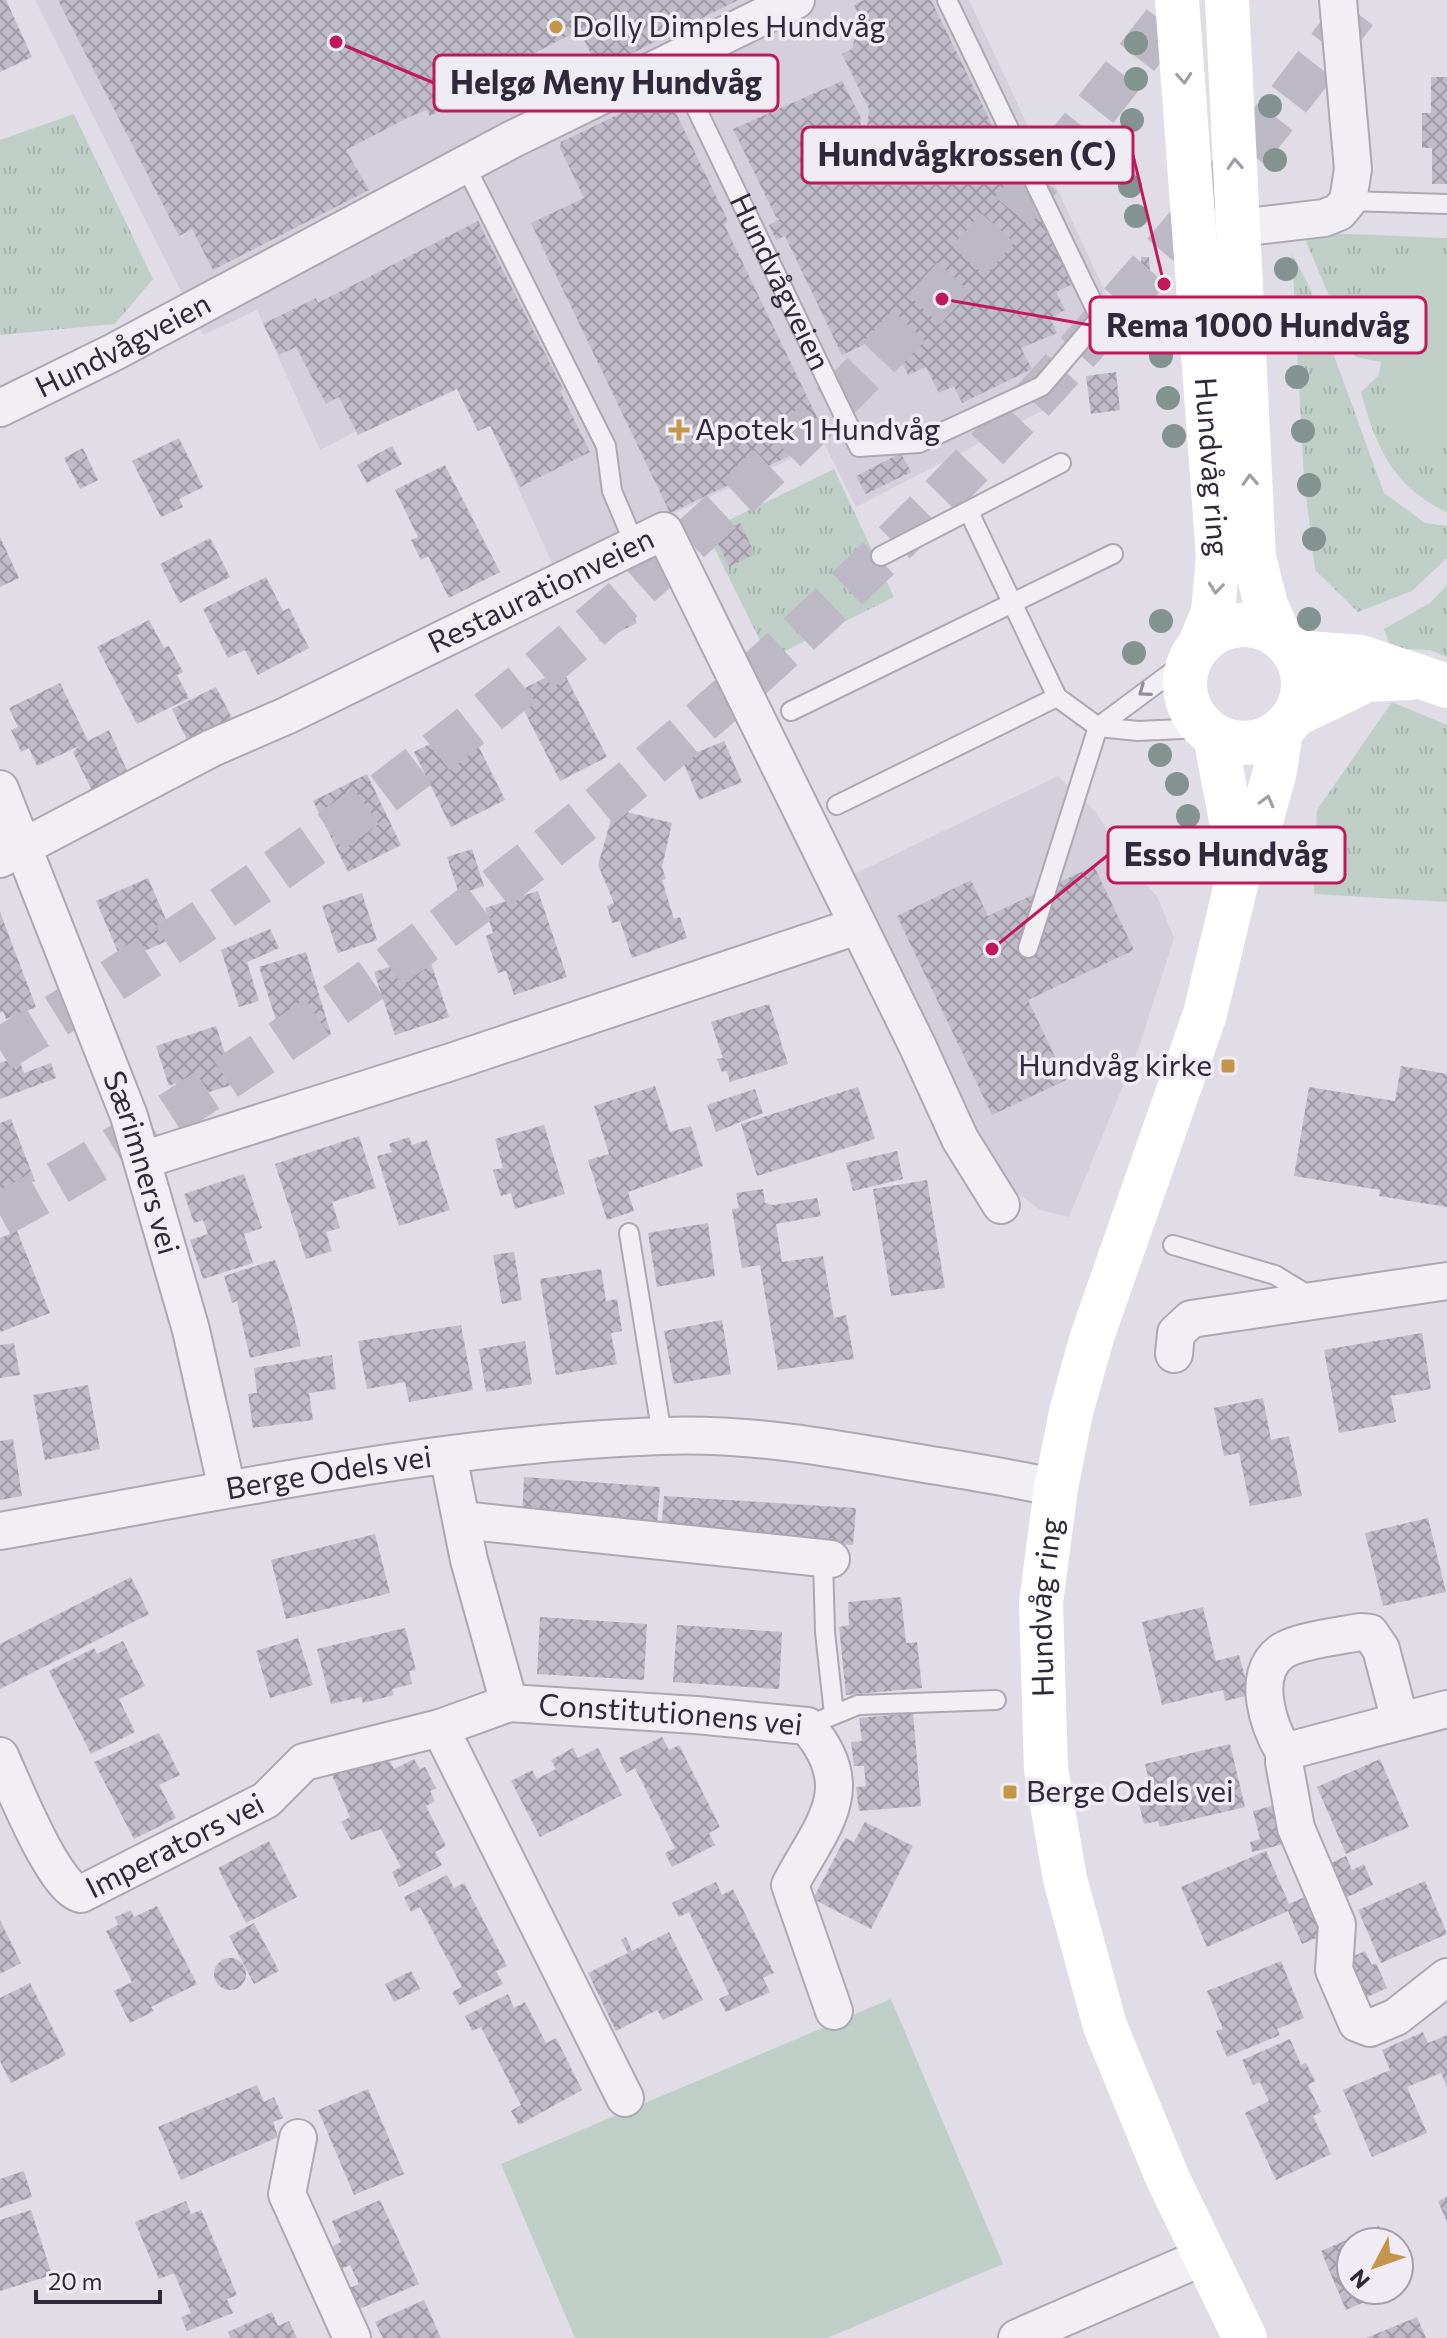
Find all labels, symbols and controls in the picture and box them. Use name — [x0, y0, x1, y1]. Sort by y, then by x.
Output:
place label: Dolly Dimples Hundvåg — [572, 6, 886, 43]
marker: Dolly Dimples Hundvåg — [547, 18, 565, 36]
callout: Helgø Meny Hundvåg — [434, 55, 778, 111]
text: Helgø Meny Hundvåg — [450, 61, 762, 101]
one-way arrow — [1175, 72, 1192, 85]
callout: Hundvågkrossen (C) — [802, 127, 1133, 183]
text: Hundvågkrossen (C) — [818, 133, 1116, 173]
one-way arrow — [1227, 157, 1244, 170]
street label: Hundvågveien — [724, 186, 840, 375]
street label: Hundvågveien — [28, 283, 216, 404]
callout: Rema 1000 Hundvåg — [1090, 297, 1426, 353]
text: Rema 1000 Hundvåg — [1106, 304, 1410, 344]
street label: Hundvåg ring — [1189, 376, 1239, 557]
place label: Apotek 1 Hundvåg — [695, 409, 940, 446]
marker: Apotek 1 Hundvåg — [670, 421, 688, 439]
one-way arrow — [1242, 473, 1259, 486]
street label: Restaurationveien — [421, 518, 659, 660]
one-way arrow — [1208, 582, 1225, 595]
one-way arrow — [1138, 682, 1152, 696]
one-way arrow — [1257, 795, 1274, 809]
callout: Esso Hundvåg — [1108, 827, 1345, 883]
text: Esso Hundvåg — [1124, 833, 1329, 873]
place label: Hundvåg kirke — [1018, 1045, 1212, 1082]
marker: Hundvåg kirke — [1219, 1057, 1237, 1075]
street label: Særimners vei — [97, 1065, 189, 1258]
street label: Berge Odels vei — [223, 1436, 434, 1506]
street label: Hundvåg ring — [1020, 1515, 1068, 1698]
street label: Constitutionens vei — [538, 1684, 804, 1741]
place label: Berge Odels vei — [1026, 1771, 1234, 1808]
street label: Imperators vei — [79, 1783, 269, 1905]
marker: Berge Odels vei — [1001, 1783, 1019, 1801]
north arrow — [1335, 2226, 1415, 2306]
scale bar — [36, 2254, 160, 2304]
text: N — [1344, 2264, 1375, 2295]
text: 20 m — [48, 2266, 102, 2295]

